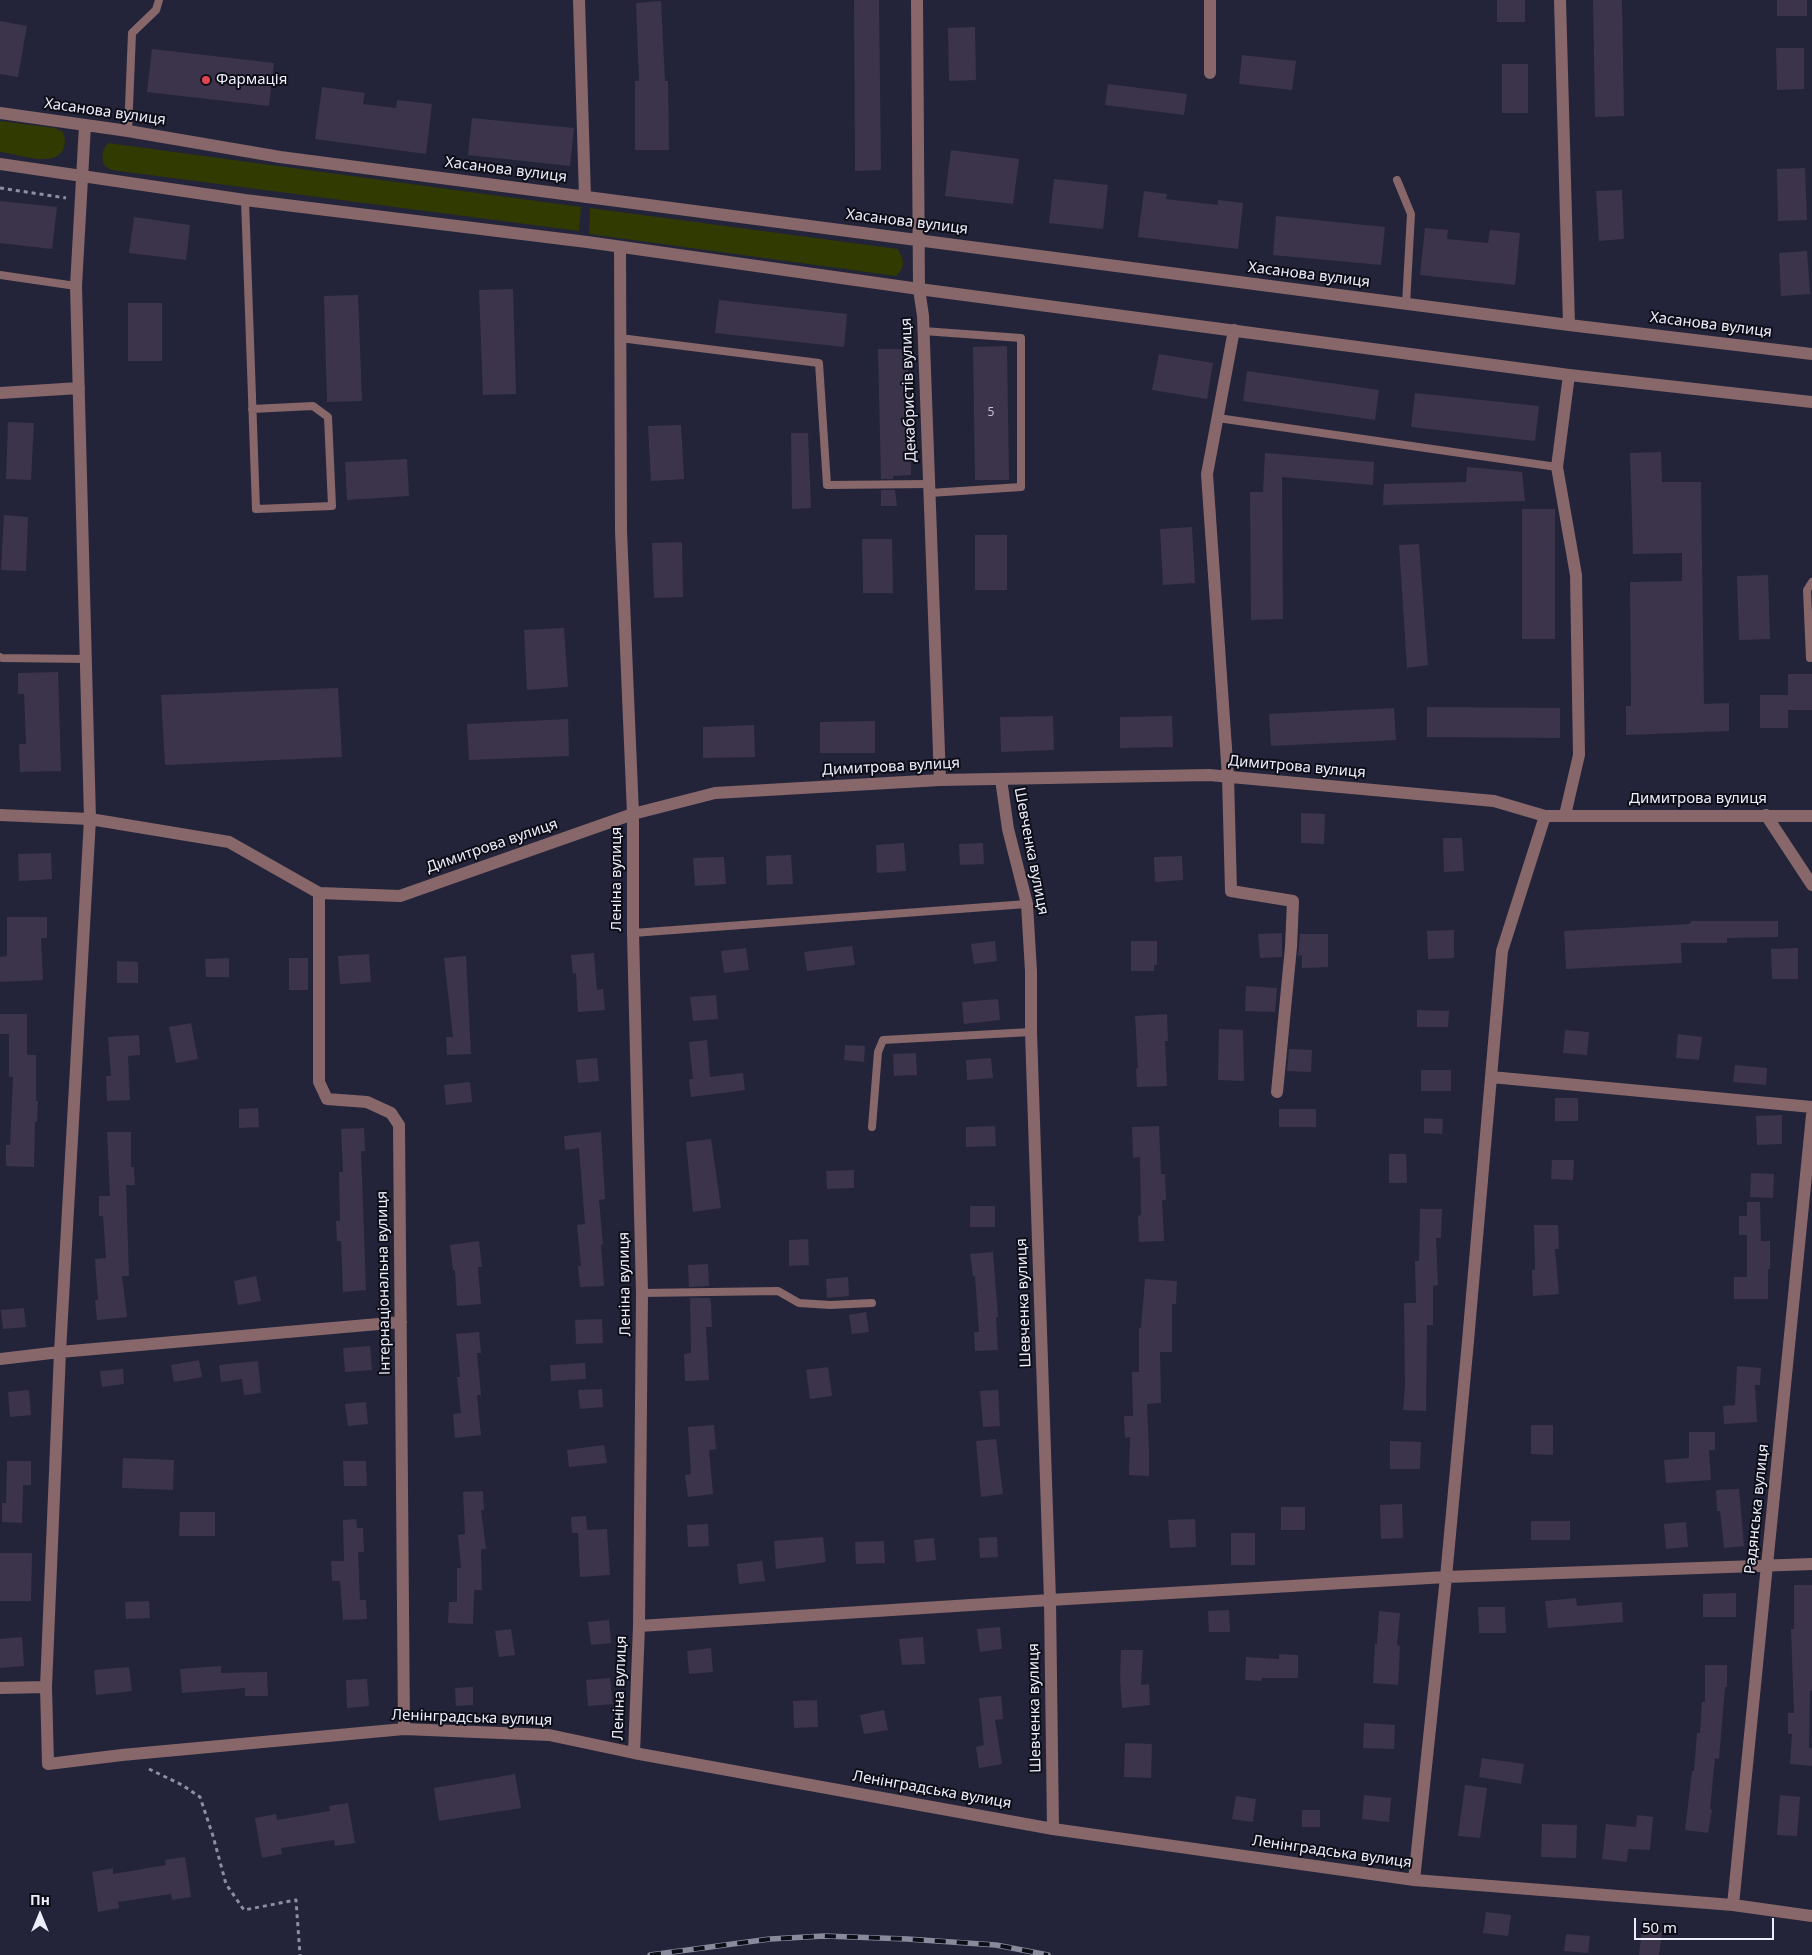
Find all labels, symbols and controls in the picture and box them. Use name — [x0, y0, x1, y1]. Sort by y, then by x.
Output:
place label: Фармація — [216, 71, 287, 89]
marker: Фармація — [200, 74, 212, 86]
street label: Хасанова вулиця — [43, 95, 167, 129]
street label: Хасанова вулиця — [444, 154, 568, 186]
street label: Хасанова вулиця — [845, 206, 969, 238]
street label: Хасанова вулиця — [1247, 259, 1371, 291]
street label: Хасанова вулиця — [1649, 309, 1773, 341]
street label: Декабристів вулиця — [897, 318, 921, 462]
house number: 5 — [988, 406, 994, 420]
street label: Димитрова вулиця — [1228, 752, 1366, 782]
street label: Димитрова вулиця — [822, 754, 960, 780]
street label: Шевченка вулиця — [1010, 786, 1052, 916]
street label: Димитрова вулиця — [1629, 790, 1767, 808]
street label: Димитрова вулиця — [424, 815, 560, 877]
street label: Леніна вулиця — [608, 827, 626, 931]
street label: Інтернаціональна вулиця — [373, 1191, 395, 1375]
street label: Леніна вулиця — [615, 1232, 635, 1336]
street label: Шевченка вулиця — [1013, 1238, 1035, 1368]
street label: Радянська вулиця — [1741, 1443, 1773, 1575]
street label: Леніна вулиця — [609, 1636, 631, 1740]
street label: Шевченка вулиця — [1025, 1643, 1045, 1773]
street label: Ленінградська вулиця — [391, 1706, 553, 1730]
street label: Ленінградська вулиця — [851, 1767, 1013, 1813]
street label: Ленінградська вулиця — [1251, 1832, 1413, 1872]
north arrow — [15, 1890, 65, 1940]
text: Пн — [30, 1890, 50, 1909]
scale bar — [1637, 1908, 1777, 1940]
text: 50 m — [1642, 1917, 1677, 1937]

